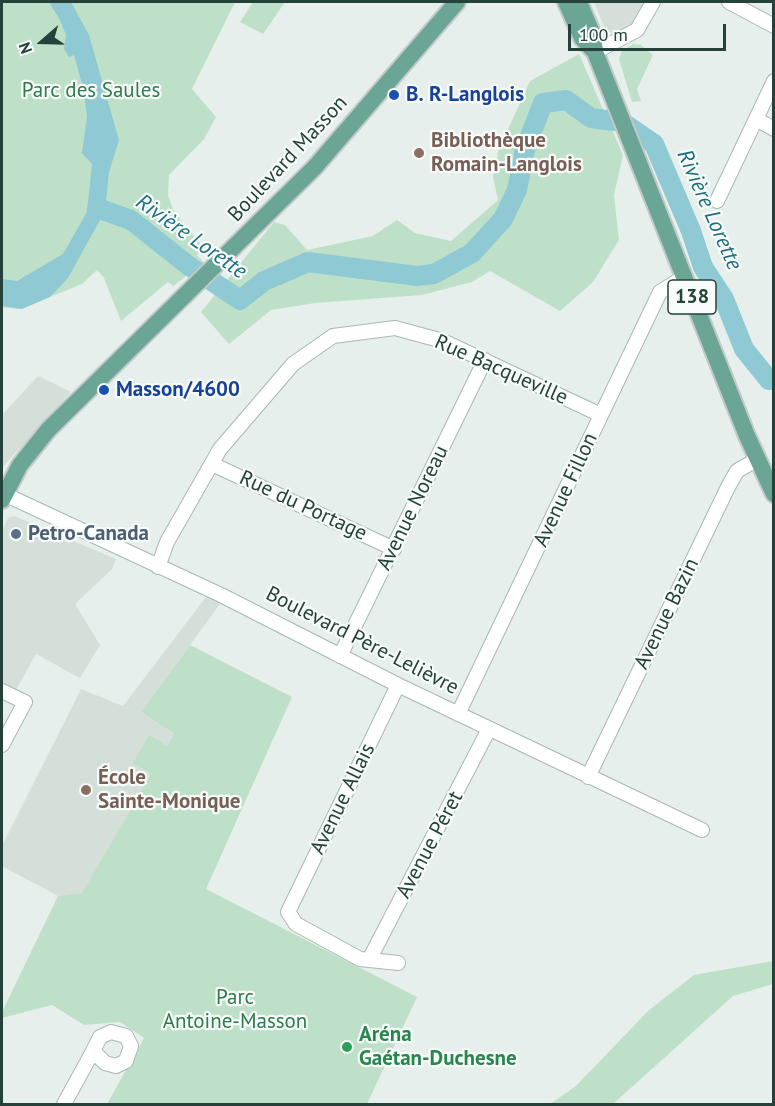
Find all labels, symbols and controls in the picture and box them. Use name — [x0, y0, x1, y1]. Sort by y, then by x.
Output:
north arrow — [12, 12, 72, 72]
scale bar — [571, 12, 728, 50]
text: 100 m — [579, 23, 628, 46]
text: N — [14, 40, 36, 57]
park label: Parc des Saules — [22, 78, 160, 104]
place label: B. R-Langlois — [406, 82, 524, 108]
marker: B. R-Langlois — [387, 88, 401, 102]
street label: Boulevard Masson — [223, 91, 353, 227]
place label: Bibliothèque Romain-Langlois — [431, 128, 582, 178]
marker: Bibliothèque Romain-Langlois — [412, 146, 426, 160]
water label: Rivière Lorette — [671, 146, 747, 274]
water label: Rivière Lorette — [131, 189, 251, 285]
road number: 138 — [668, 280, 716, 314]
street label: Rue Bacqueville — [431, 329, 571, 411]
place label: Masson/4600 — [116, 377, 240, 403]
marker: Masson/4600 — [97, 383, 111, 397]
street label: Avenue Fillon — [529, 429, 603, 551]
street label: Avenue Noreau — [372, 441, 454, 575]
street label: Rue du Portage — [235, 466, 371, 546]
place label: Petro-Canada — [28, 521, 149, 547]
marker: Petro-Canada — [9, 527, 23, 541]
street label: Avenue Bazin — [629, 554, 705, 674]
street label: Boulevard Père-Lelièvre — [261, 581, 463, 701]
street label: Avenue Allais — [305, 739, 381, 859]
place label: École Sainte-Monique — [98, 765, 240, 815]
marker: École Sainte-Monique — [79, 783, 93, 797]
street label: Avenue Péret — [391, 787, 469, 903]
park label: Parc Antoine-Masson — [163, 985, 307, 1035]
place label: Aréna Gaétan-Duchesne — [359, 1022, 517, 1072]
marker: Aréna Gaétan-Duchesne — [340, 1040, 354, 1054]

